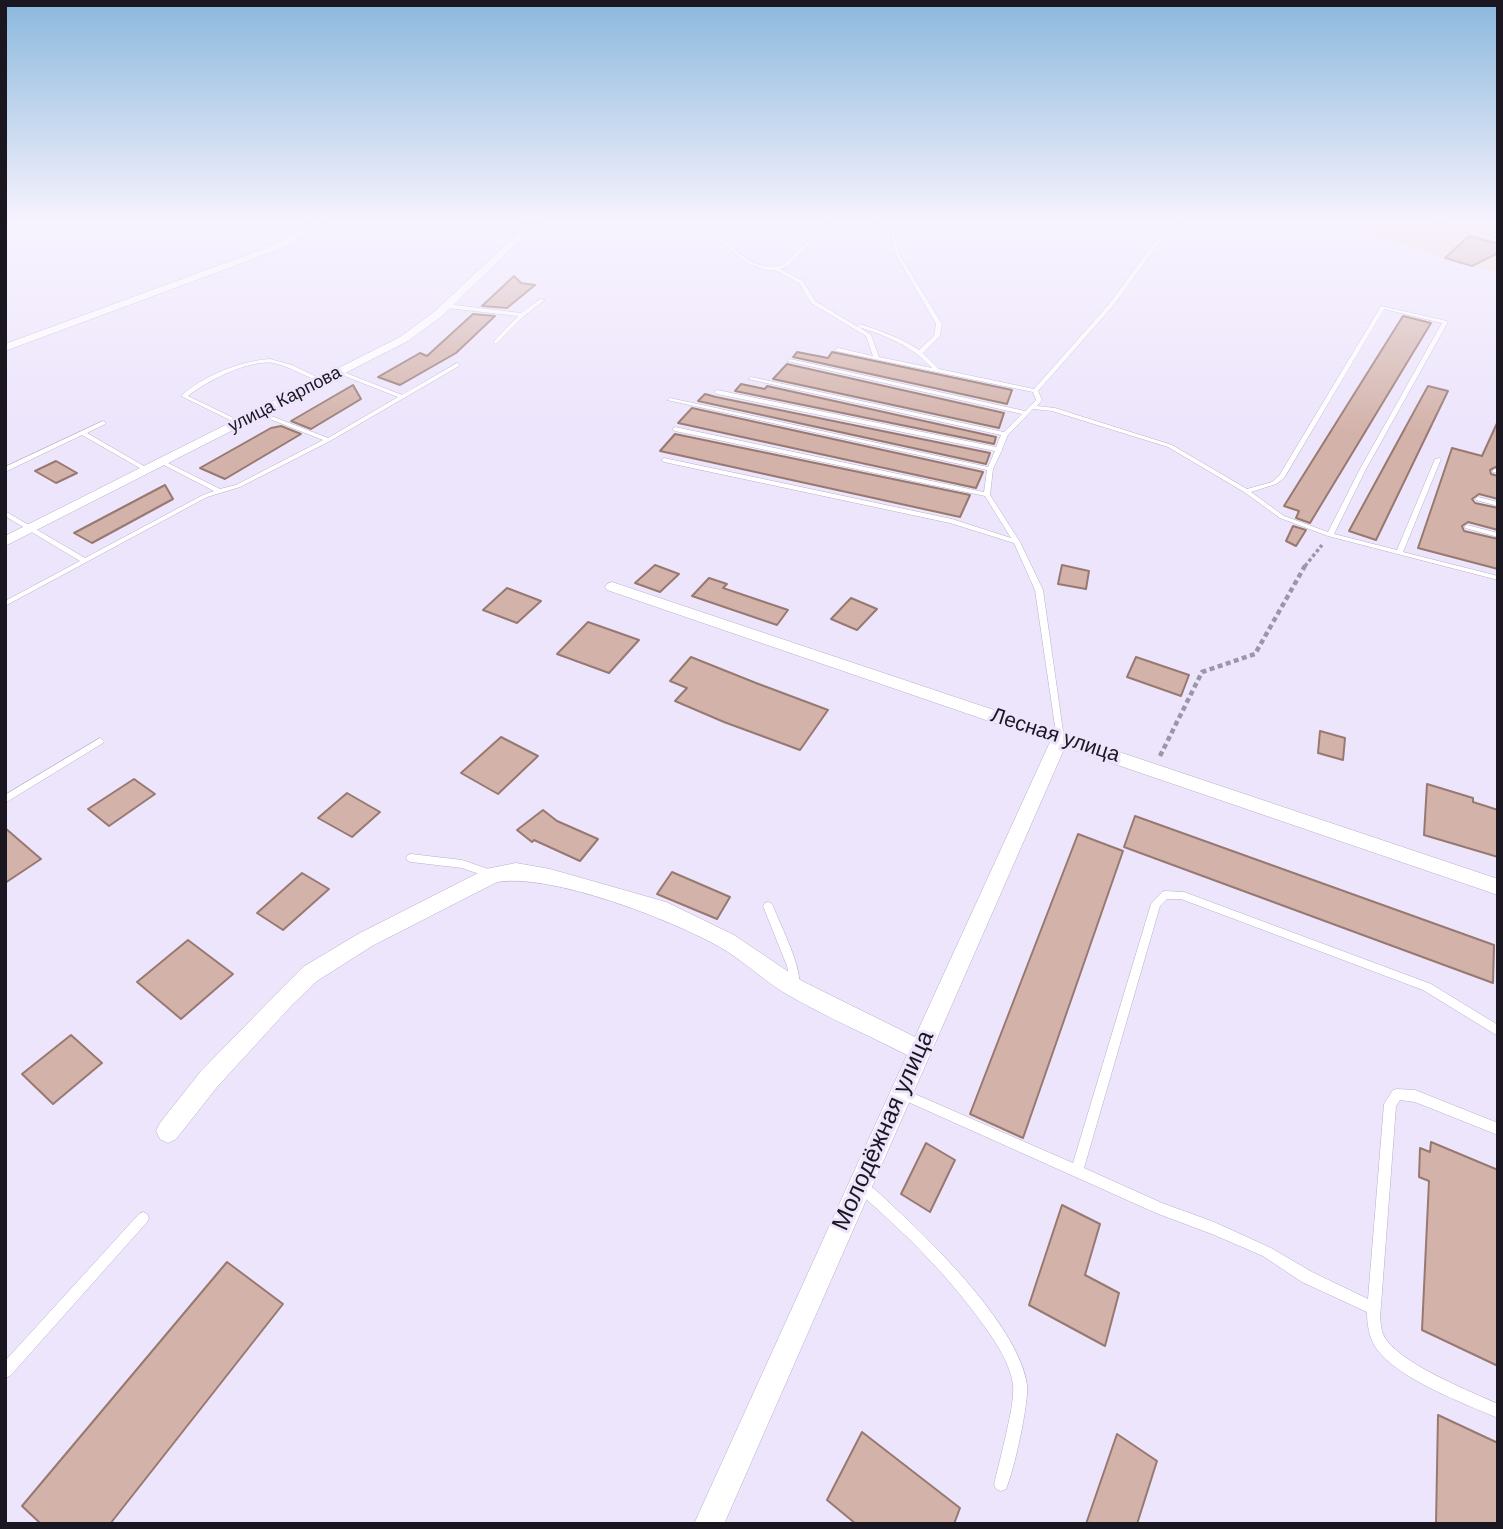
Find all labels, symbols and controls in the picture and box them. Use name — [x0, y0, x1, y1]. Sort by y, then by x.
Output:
street label: улица Карпова — [225, 362, 345, 438]
street label: Лесная улица — [987, 703, 1123, 769]
street label: Молодёжная улица — [827, 1027, 941, 1235]

